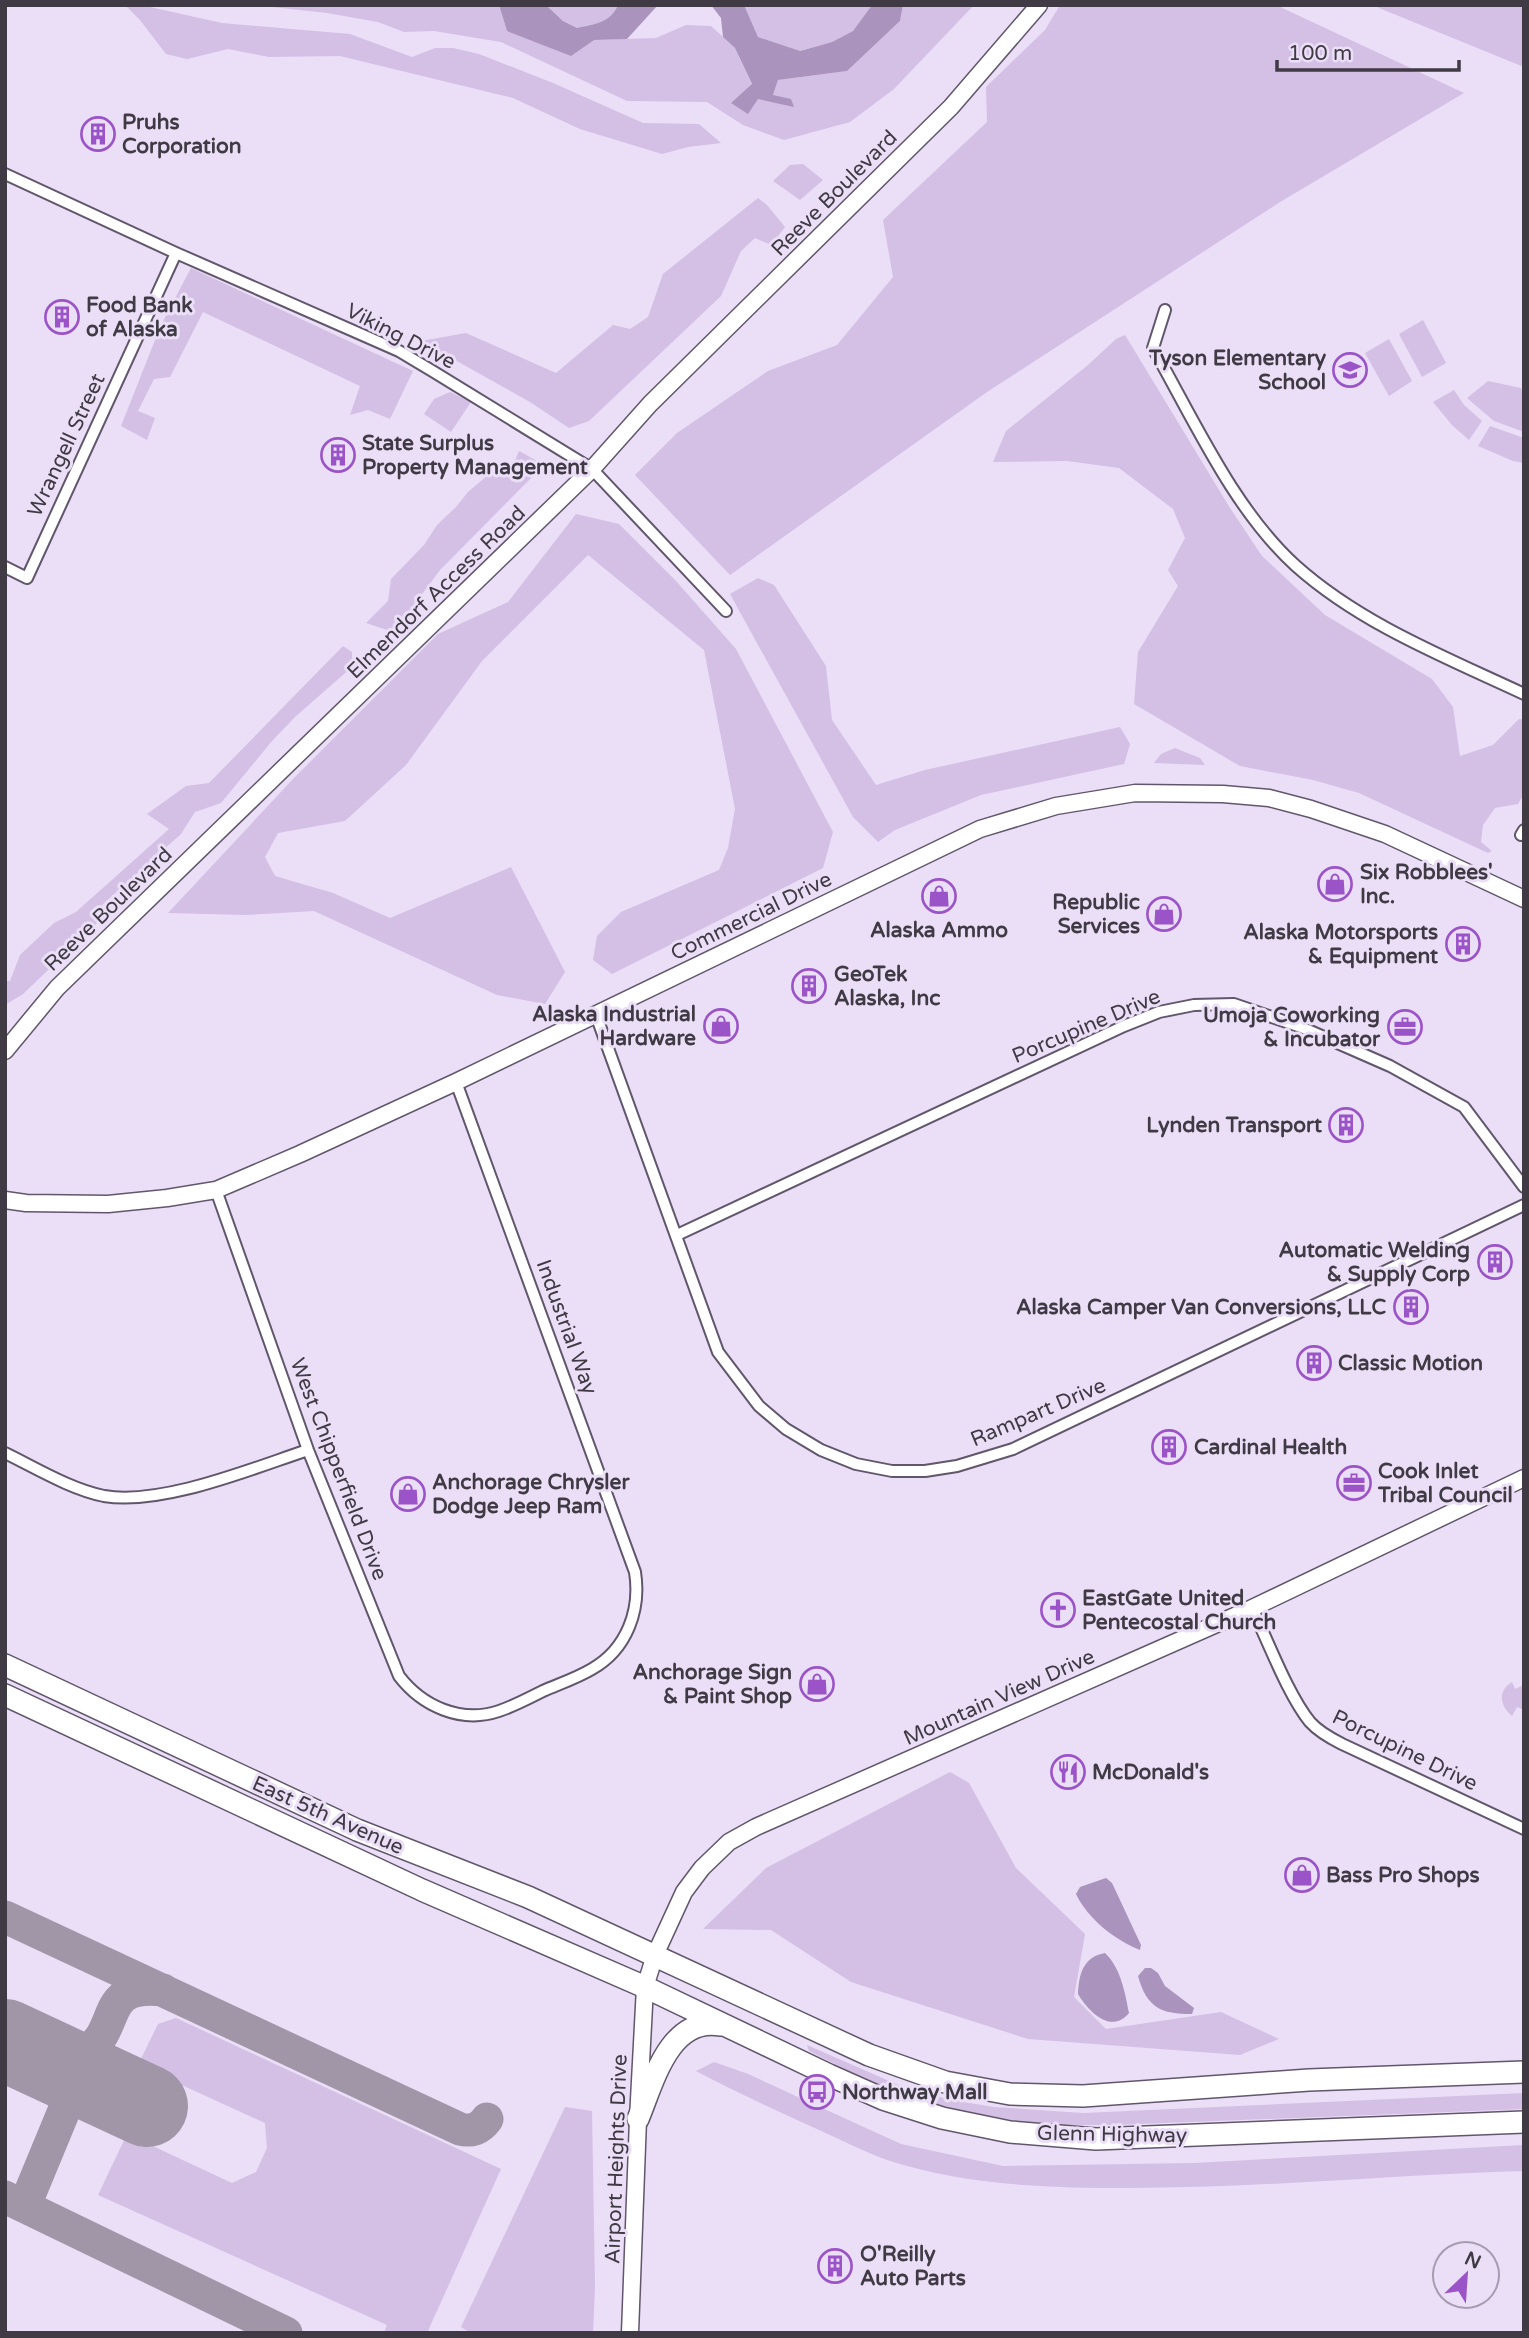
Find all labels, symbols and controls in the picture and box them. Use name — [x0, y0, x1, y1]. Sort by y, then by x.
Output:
scale bar — [1277, 28, 1459, 72]
text: 100 m — [1288, 41, 1352, 66]
place label: Pruhs Corporation — [122, 110, 242, 159]
building icon: Pruhs Corporation — [79, 115, 117, 153]
street label: Reeve Boulevard — [766, 125, 903, 262]
place label: Food Bank of Alaska — [86, 293, 193, 342]
building icon: Food Bank of Alaska — [43, 298, 81, 336]
street label: Viking Drive — [342, 298, 460, 375]
place label: Tyson Elementary School — [1148, 346, 1327, 395]
school or university icon: Tyson Elementary School — [1331, 351, 1369, 389]
street label: Wrangell Street — [22, 370, 111, 521]
place label: State Surplus Property Management — [362, 431, 588, 480]
building icon: State Surplus Property Management — [319, 436, 357, 474]
street label: Elmendorf Access Road — [342, 501, 531, 684]
street label: Reeve Boulevard — [39, 842, 177, 977]
place label: Six Robblees' Inc. — [1360, 860, 1493, 909]
shop icon: Six Robblees' Inc. — [1316, 865, 1354, 903]
street label: Commercial Drive — [667, 867, 836, 966]
shop icon: Alaska Ammo — [920, 877, 958, 915]
place label: Republic Services — [1052, 890, 1140, 939]
shop icon: Republic Services — [1145, 895, 1183, 933]
place label: Alaska Ammo — [870, 918, 1008, 943]
place label: Alaska Motorsports & Equipment — [1243, 920, 1438, 969]
building icon: Alaska Motorsports & Equipment — [1444, 925, 1482, 963]
place label: GeoTek Alaska, Inc — [834, 962, 940, 1011]
building icon: GeoTek Alaska, Inc — [790, 967, 828, 1005]
street label: Porcupine Drive — [1008, 984, 1164, 1069]
place label: Alaska Industrial Hardware — [532, 1002, 696, 1051]
place label: Umoja Coworking & Incubator — [1203, 1003, 1381, 1052]
shop icon: Alaska Industrial Hardware — [702, 1007, 740, 1045]
office icon: Umoja Coworking & Incubator — [1386, 1008, 1424, 1046]
building icon: Lynden Transport — [1327, 1106, 1365, 1144]
place label: Lynden Transport — [1146, 1113, 1322, 1138]
place label: Automatic Welding & Supply Corp — [1279, 1238, 1470, 1287]
building icon: Automatic Welding & Supply Corp — [1476, 1243, 1514, 1281]
street label: Industrial Way — [531, 1256, 603, 1398]
building icon: Alaska Camper Van Conversions, LLC — [1392, 1288, 1430, 1326]
place label: Alaska Camper Van Conversions, LLC — [1016, 1295, 1386, 1320]
building icon: Classic Motion — [1295, 1344, 1333, 1382]
place label: Classic Motion — [1338, 1351, 1483, 1376]
street label: West Chipperfield Drive — [285, 1355, 392, 1584]
street label: Rampart Drive — [967, 1373, 1110, 1452]
building icon: Cardinal Health — [1150, 1428, 1188, 1466]
place label: Cardinal Health — [1194, 1435, 1347, 1460]
place label: Cook Inlet Tribal Council — [1377, 1459, 1513, 1508]
office icon: Cook Inlet Tribal Council — [1335, 1464, 1373, 1502]
place label: Anchorage Chrysler Dodge Jeep Ram — [432, 1470, 630, 1519]
shop icon: Anchorage Chrysler Dodge Jeep Ram — [389, 1475, 427, 1513]
place label: EastGate United Pentecostal Church — [1082, 1586, 1276, 1635]
church icon: EastGate United Pentecostal Church — [1039, 1591, 1077, 1629]
street label: Mountain View Drive — [900, 1644, 1099, 1751]
place label: Anchorage Sign & Paint Shop — [632, 1660, 792, 1709]
shop icon: Anchorage Sign & Paint Shop — [798, 1665, 836, 1703]
street label: Porcupine Drive — [1328, 1704, 1482, 1797]
restaurant icon: McDonald's — [1049, 1753, 1087, 1791]
place label: McDonald's — [1092, 1760, 1209, 1785]
street label: East 5th Avenue — [248, 1771, 408, 1860]
shop icon: Bass Pro Shops — [1283, 1856, 1321, 1894]
place label: Bass Pro Shops — [1326, 1863, 1480, 1888]
street label: Airport Heights Drive — [600, 2053, 633, 2264]
bus stop icon: Northway Mall — [798, 2073, 836, 2111]
place label: Northway Mall — [842, 2080, 987, 2105]
street label: Glenn Highway — [1037, 2121, 1187, 2148]
north arrow — [1431, 2240, 1501, 2310]
place label: O'Reilly Auto Parts — [860, 2242, 966, 2291]
building icon: O'Reilly Auto Parts — [816, 2247, 854, 2285]
text: N — [1461, 2247, 1484, 2274]

